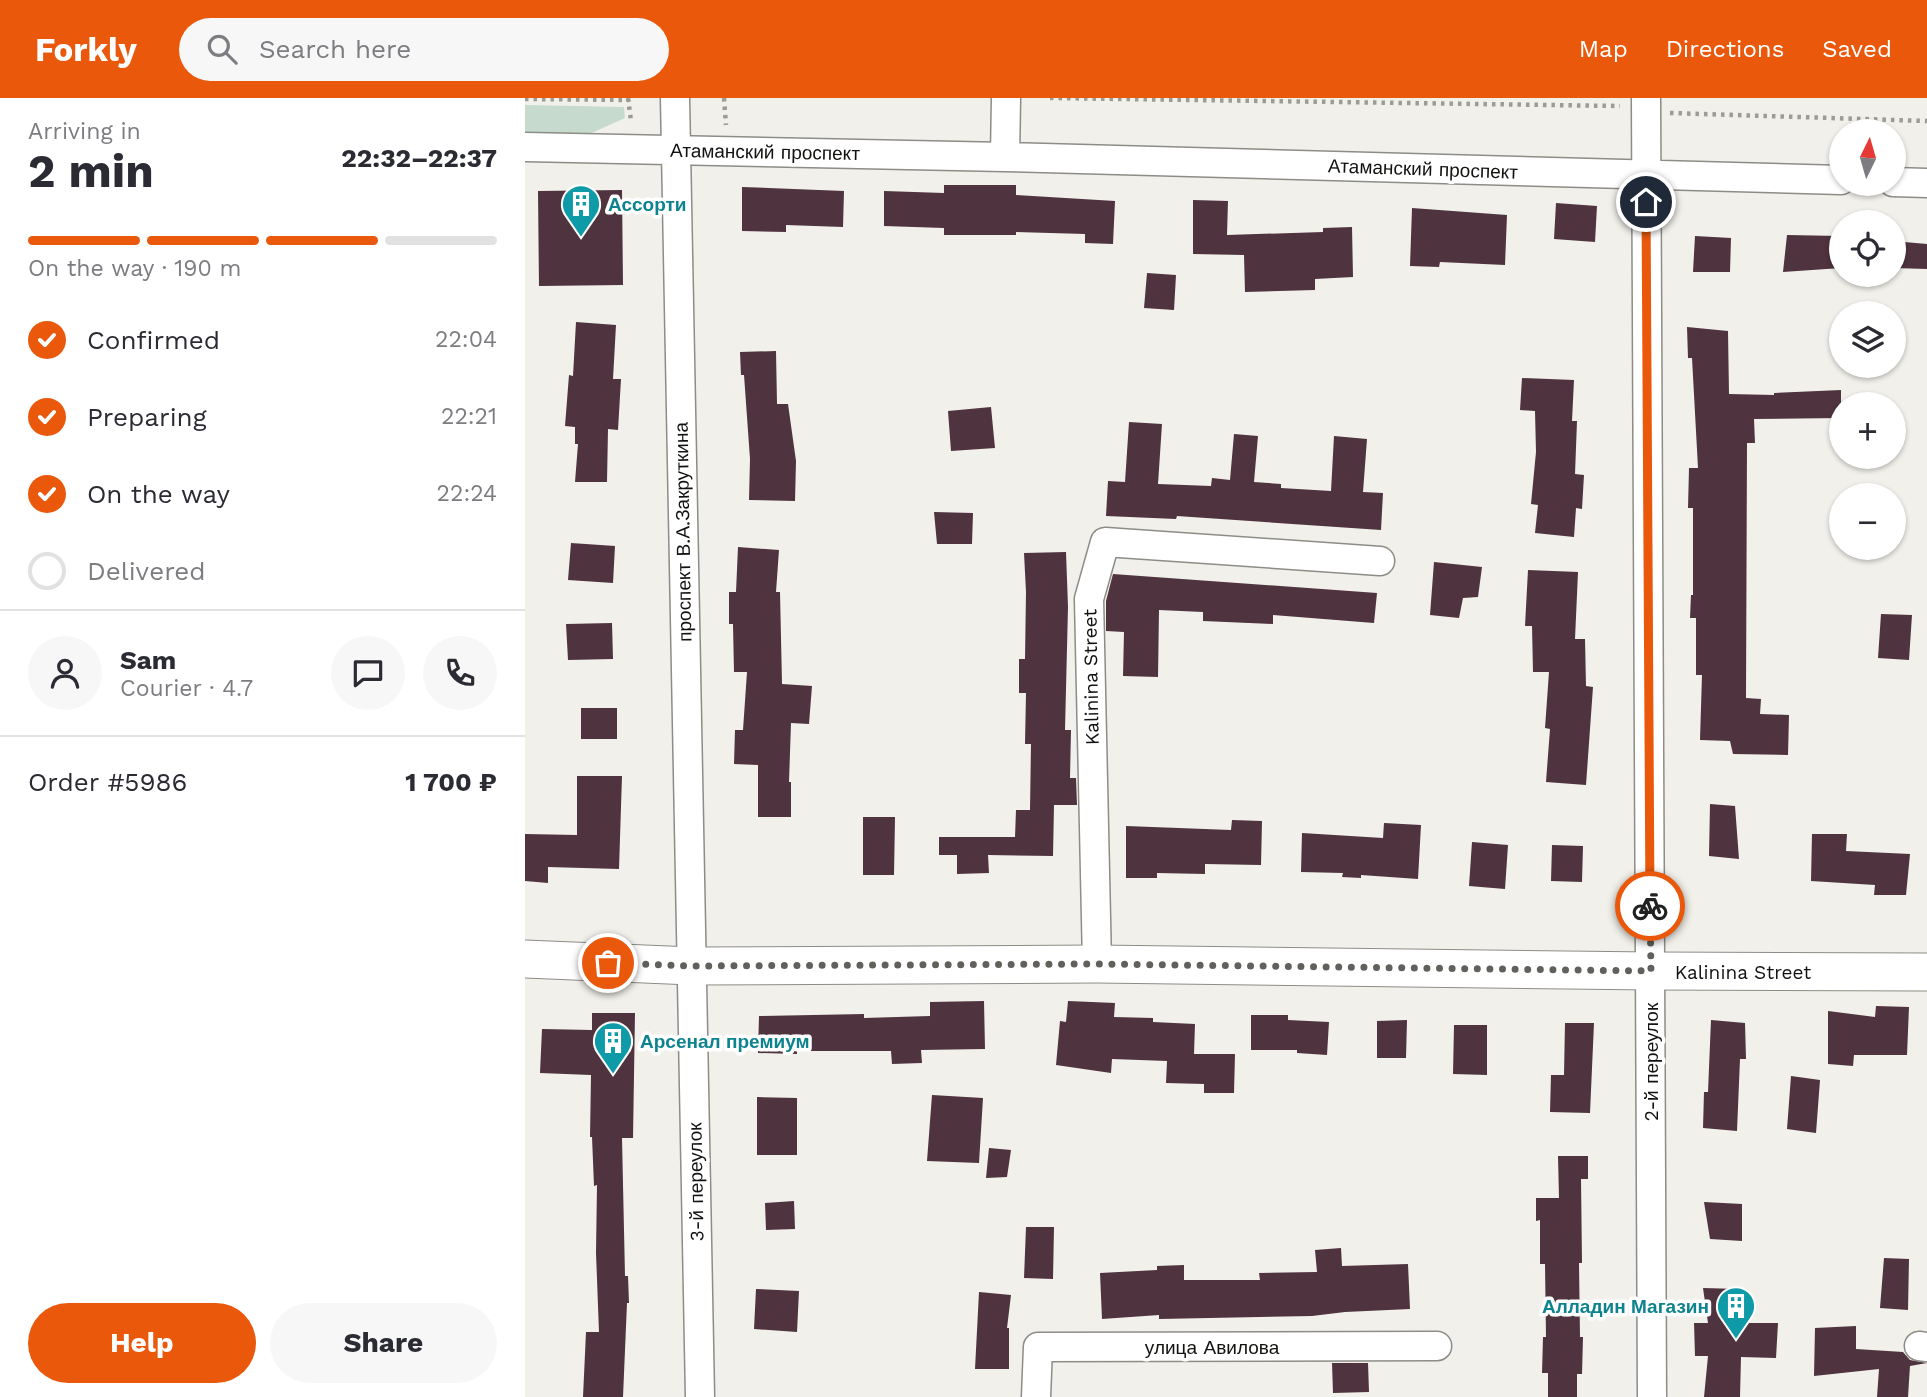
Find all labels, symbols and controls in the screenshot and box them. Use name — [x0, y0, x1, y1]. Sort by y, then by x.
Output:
search box — [179, 18, 669, 81]
text: Forkly — [35, 30, 137, 69]
icon: search — [203, 30, 241, 68]
text: Search here — [259, 34, 411, 64]
text: Map — [1579, 35, 1628, 63]
text: Directions — [1666, 35, 1784, 63]
text: Saved — [1822, 35, 1892, 63]
text: Arriving in — [28, 118, 141, 145]
north arrow — [1829, 119, 1906, 196]
map controls — [1829, 119, 1906, 560]
street label: Атаманский проспект — [670, 139, 860, 165]
text: 22:32–22:37 — [341, 143, 497, 173]
text: 2 min — [28, 144, 154, 198]
street label: Атаманский проспект — [1328, 154, 1519, 184]
pin — [1616, 172, 1676, 232]
building icon: Ассорти — [560, 183, 602, 238]
icon: home — [1627, 183, 1665, 221]
place label: Ассорти — [608, 193, 687, 216]
button: locate — [1829, 210, 1906, 287]
text: On the way · 190 m — [28, 255, 241, 282]
button: layers — [1829, 301, 1906, 378]
icon: check — [28, 321, 66, 359]
text: Confirmed — [87, 325, 220, 355]
text: 22:04 — [435, 326, 497, 353]
button: + — [1829, 392, 1906, 469]
icon: check — [28, 398, 66, 436]
text: Preparing — [87, 402, 207, 432]
text: 22:21 — [441, 403, 497, 430]
street label: проспект В.А.Закруткина — [670, 421, 696, 642]
icon: check — [28, 475, 66, 513]
text: On the way — [87, 479, 230, 509]
text: 22:24 — [437, 480, 497, 507]
button: − — [1829, 483, 1906, 560]
text: Delivered — [87, 556, 206, 586]
street label: Kalinina Street — [1078, 609, 1104, 745]
button: person — [28, 636, 102, 710]
button: chat — [331, 636, 405, 710]
button: phone — [423, 636, 497, 710]
text: Sam — [120, 645, 176, 675]
text: Courier · 4.7 — [120, 675, 253, 702]
text: Order #5986 — [28, 767, 187, 797]
text: 1 700 ₽ — [405, 767, 497, 797]
courier — [1615, 871, 1685, 941]
icon: bike — [1631, 887, 1669, 925]
pin — [578, 933, 638, 993]
icon: bag — [589, 944, 627, 982]
street label: Kalinina Street — [1675, 961, 1811, 984]
street label: 2-й переулок — [1640, 1002, 1663, 1121]
building icon: Арсенал премиум — [592, 1020, 634, 1075]
place label: Арсенал премиум — [640, 1030, 810, 1053]
street label: 3-й переулок — [683, 1122, 709, 1242]
building icon: Алладин Магазин — [1715, 1285, 1757, 1340]
place label: Алладин Магазин — [1542, 1295, 1709, 1318]
button: Help — [28, 1303, 256, 1383]
button: Share — [270, 1303, 497, 1383]
street label: улица Авилова — [1145, 1336, 1280, 1359]

